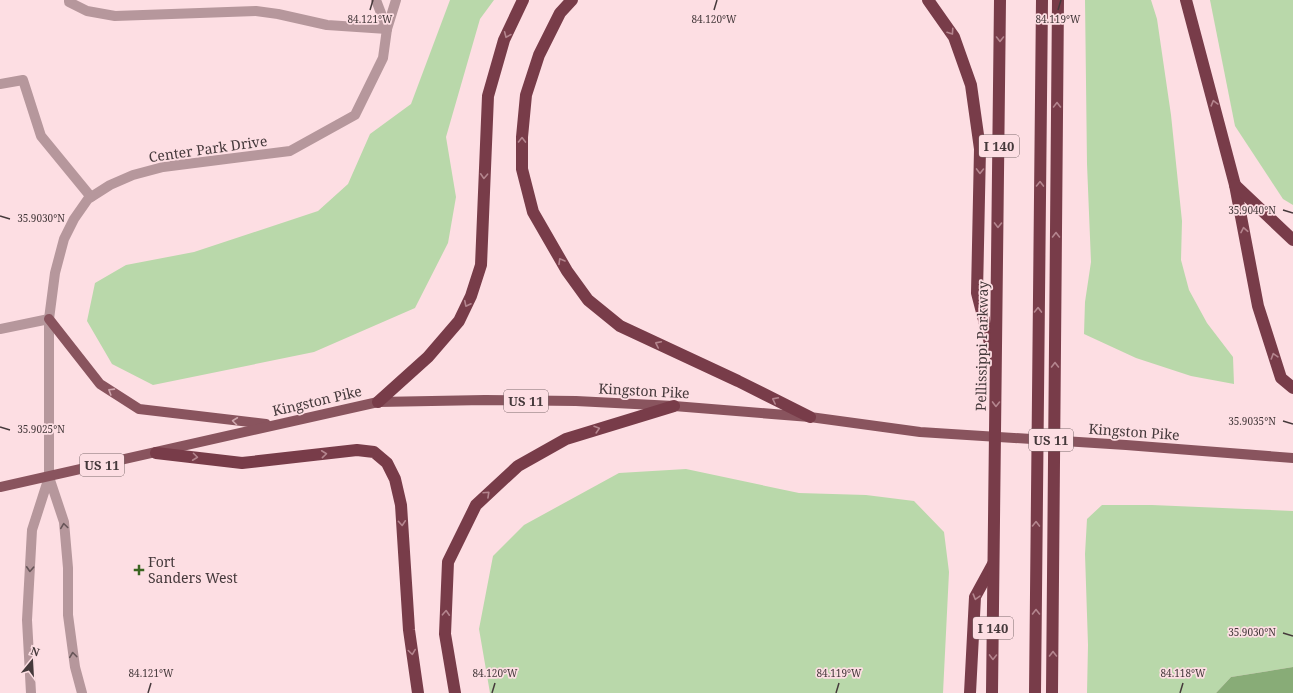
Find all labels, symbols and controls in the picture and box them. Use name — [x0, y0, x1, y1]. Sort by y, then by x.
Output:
text: 84.121°W — [348, 12, 393, 26]
text: 84.120°W — [692, 12, 737, 26]
text: 84.119°W — [1036, 12, 1081, 26]
one-way arrow — [946, 28, 954, 35]
one-way arrow — [504, 31, 512, 39]
one-way arrow — [996, 36, 1004, 42]
one-way arrow — [1210, 100, 1218, 107]
one-way arrow — [1053, 102, 1061, 108]
street label: Center Park Drive — [147, 131, 268, 166]
road number: I 140 — [979, 135, 1019, 157]
one-way arrow — [518, 137, 526, 143]
one-way arrow — [976, 168, 984, 174]
one-way arrow — [480, 173, 489, 179]
one-way arrow — [1036, 181, 1044, 187]
text: 35.9040°N — [1228, 203, 1276, 217]
text: 35.9030°N — [17, 211, 65, 225]
one-way arrow — [994, 222, 1002, 228]
one-way arrow — [1240, 227, 1248, 233]
one-way arrow — [1052, 232, 1060, 238]
one-way arrow — [559, 258, 566, 266]
street label: Pellissippi Parkway — [971, 281, 992, 411]
one-way arrow — [464, 300, 472, 307]
one-way arrow — [1034, 307, 1042, 313]
one-way arrow — [654, 341, 662, 349]
one-way arrow — [1270, 353, 1279, 360]
one-way arrow — [1051, 362, 1059, 368]
street label: Kingston Pike — [598, 379, 690, 402]
street label: Kingston Pike — [270, 381, 363, 420]
one-way arrow — [108, 388, 115, 396]
road number: US 11 — [504, 390, 548, 412]
one-way arrow — [772, 397, 779, 405]
one-way arrow — [991, 401, 1000, 407]
text: 35.9035°N — [1228, 414, 1276, 428]
one-way arrow — [232, 417, 238, 426]
street label: Kingston Pike — [1088, 419, 1180, 444]
text: 35.9025°N — [17, 422, 65, 436]
one-way arrow — [594, 425, 601, 434]
road number: US 11 — [1029, 429, 1073, 451]
one-way arrow — [321, 450, 327, 459]
one-way arrow — [192, 453, 198, 462]
road number: US 11 — [80, 454, 124, 476]
one-way arrow — [482, 492, 490, 499]
one-way arrow — [398, 520, 407, 526]
one-way arrow — [1032, 521, 1040, 527]
one-way arrow — [60, 523, 69, 529]
place label: Fort Sanders West — [148, 552, 238, 587]
marker: Fort Sanders West — [133, 564, 145, 576]
one-way arrow — [25, 566, 34, 572]
one-way arrow — [972, 594, 981, 601]
one-way arrow — [1032, 609, 1040, 615]
one-way arrow — [441, 610, 450, 616]
road number: I 140 — [973, 617, 1013, 639]
text: 35.9030°N — [1228, 625, 1276, 639]
north arrow — [12, 641, 52, 681]
text: N — [29, 643, 42, 660]
one-way arrow — [407, 649, 416, 656]
one-way arrow — [1049, 651, 1057, 657]
one-way arrow — [69, 652, 78, 658]
one-way arrow — [989, 654, 997, 660]
text: 84.121°W — [129, 666, 174, 680]
text: 84.120°W — [473, 666, 518, 680]
text: 84.119°W — [817, 666, 862, 680]
text: 84.118°W — [1161, 666, 1206, 680]

